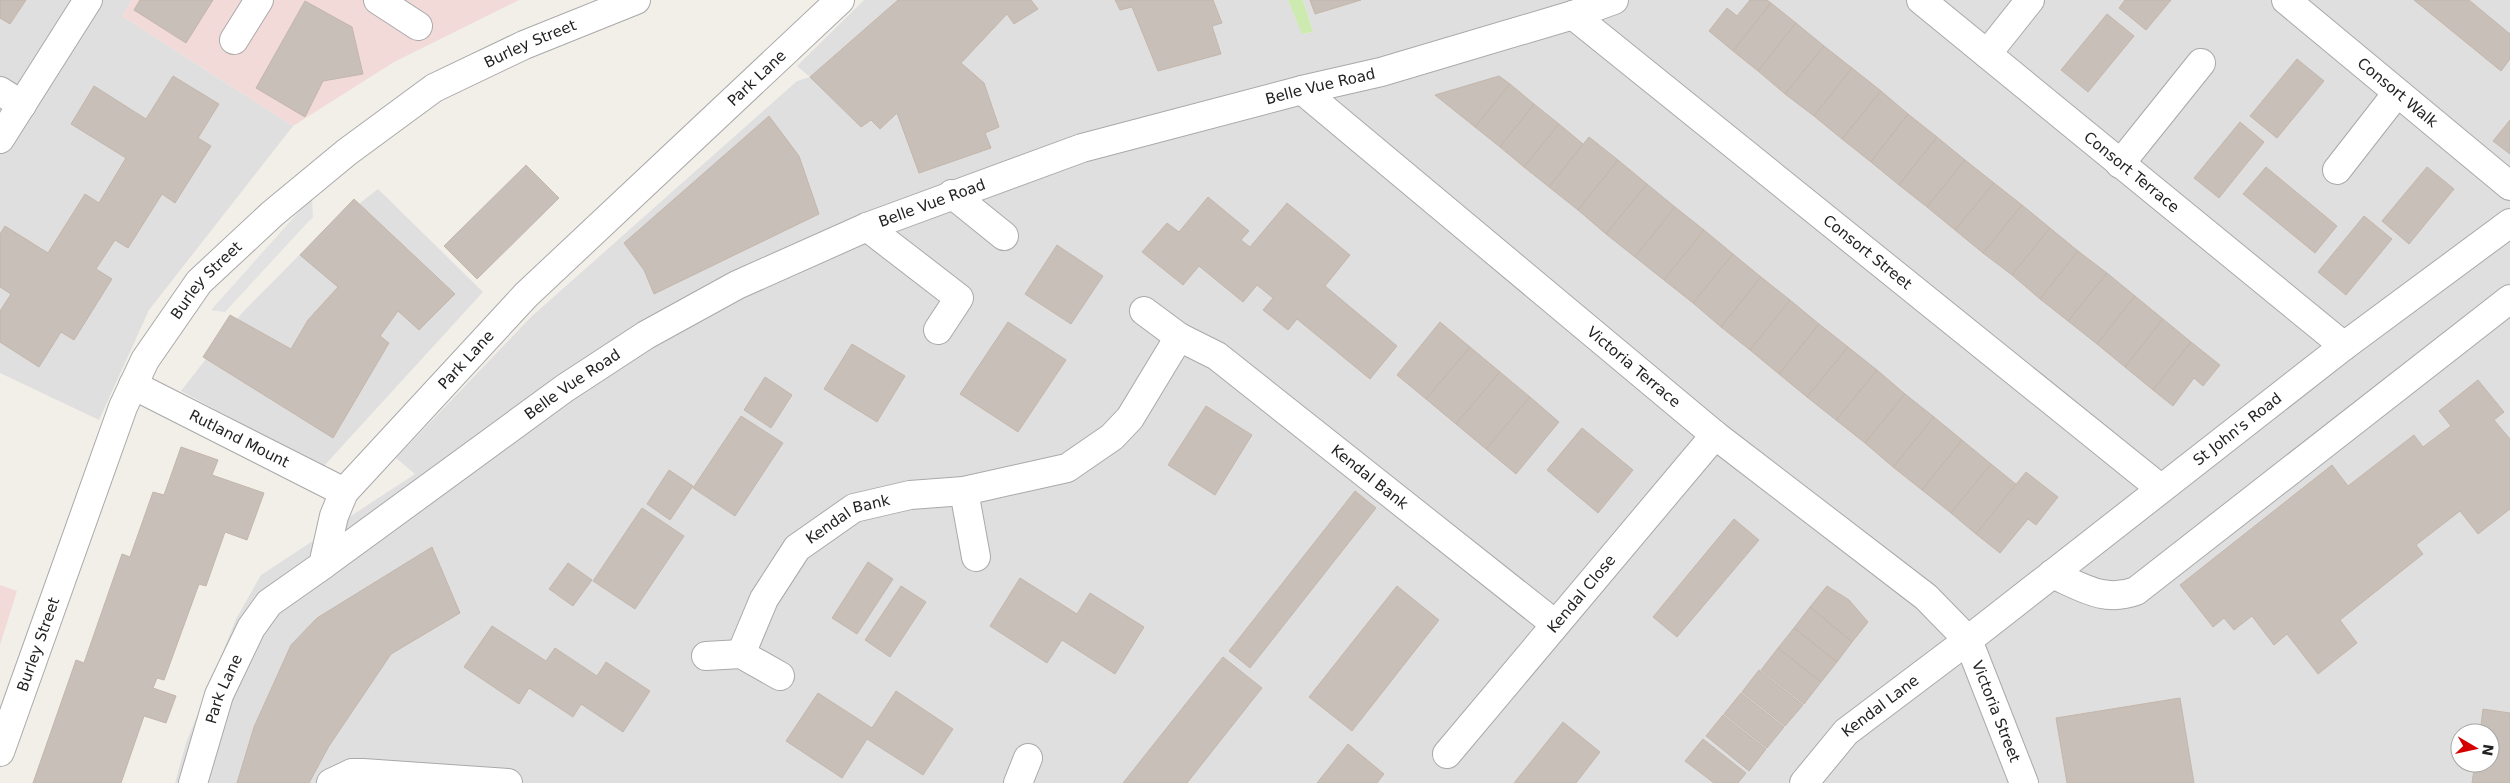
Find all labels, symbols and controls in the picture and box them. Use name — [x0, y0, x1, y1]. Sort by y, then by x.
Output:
street label: Burley Street — [481, 16, 579, 72]
street label: Park Lane — [724, 46, 790, 110]
street label: Consort Walk — [2354, 54, 2442, 131]
street label: Belle Vue Road — [1263, 65, 1377, 108]
street label: Consort Terrace — [2080, 128, 2183, 216]
street label: Belle Vue Road — [876, 175, 988, 231]
street label: Consort Street — [1819, 211, 1915, 293]
street label: Burley Street — [167, 238, 246, 323]
street label: Victoria Terrace — [1583, 323, 1684, 411]
street label: Park Lane — [435, 327, 498, 393]
street label: Belle Vue Road — [521, 345, 624, 424]
street label: St John's Road — [2190, 389, 2285, 469]
street label: Rutland Mount — [186, 406, 292, 472]
street label: Kendal Bank — [1328, 441, 1412, 513]
street label: Kendal Bank — [802, 491, 892, 548]
street label: Kendal Close — [1544, 551, 1619, 637]
street label: Burley Street — [13, 595, 63, 694]
street label: Park Lane — [202, 651, 246, 726]
street label: Victoria Street — [1968, 658, 2024, 765]
street label: Kendal Lane — [1838, 671, 1922, 741]
north arrow — [2450, 723, 2500, 773]
text: N — [2479, 743, 2497, 757]

